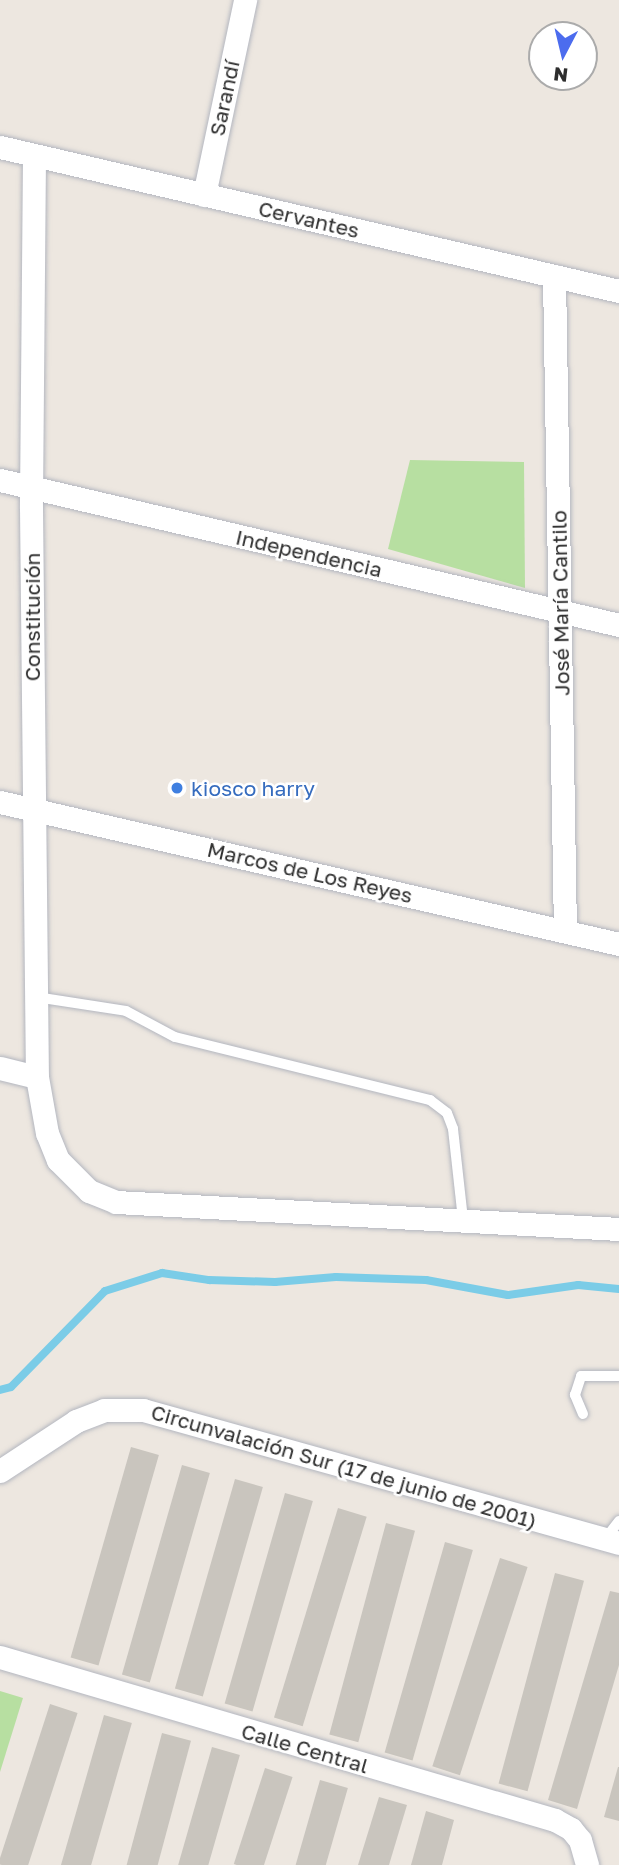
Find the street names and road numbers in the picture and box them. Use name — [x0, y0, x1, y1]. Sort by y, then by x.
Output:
street label: Sarandí — [204, 58, 244, 138]
street label: Cervantes — [256, 195, 362, 243]
street label: José María Cantilo — [546, 510, 574, 696]
street label: Independencia — [233, 524, 385, 582]
street label: Constitución — [19, 553, 45, 681]
street label: Marcos de Los Reyes — [205, 836, 415, 908]
street label: Circunvalación Sur (17 de junio de 2001) — [148, 1399, 540, 1533]
street label: Calle Central — [239, 1718, 371, 1778]

